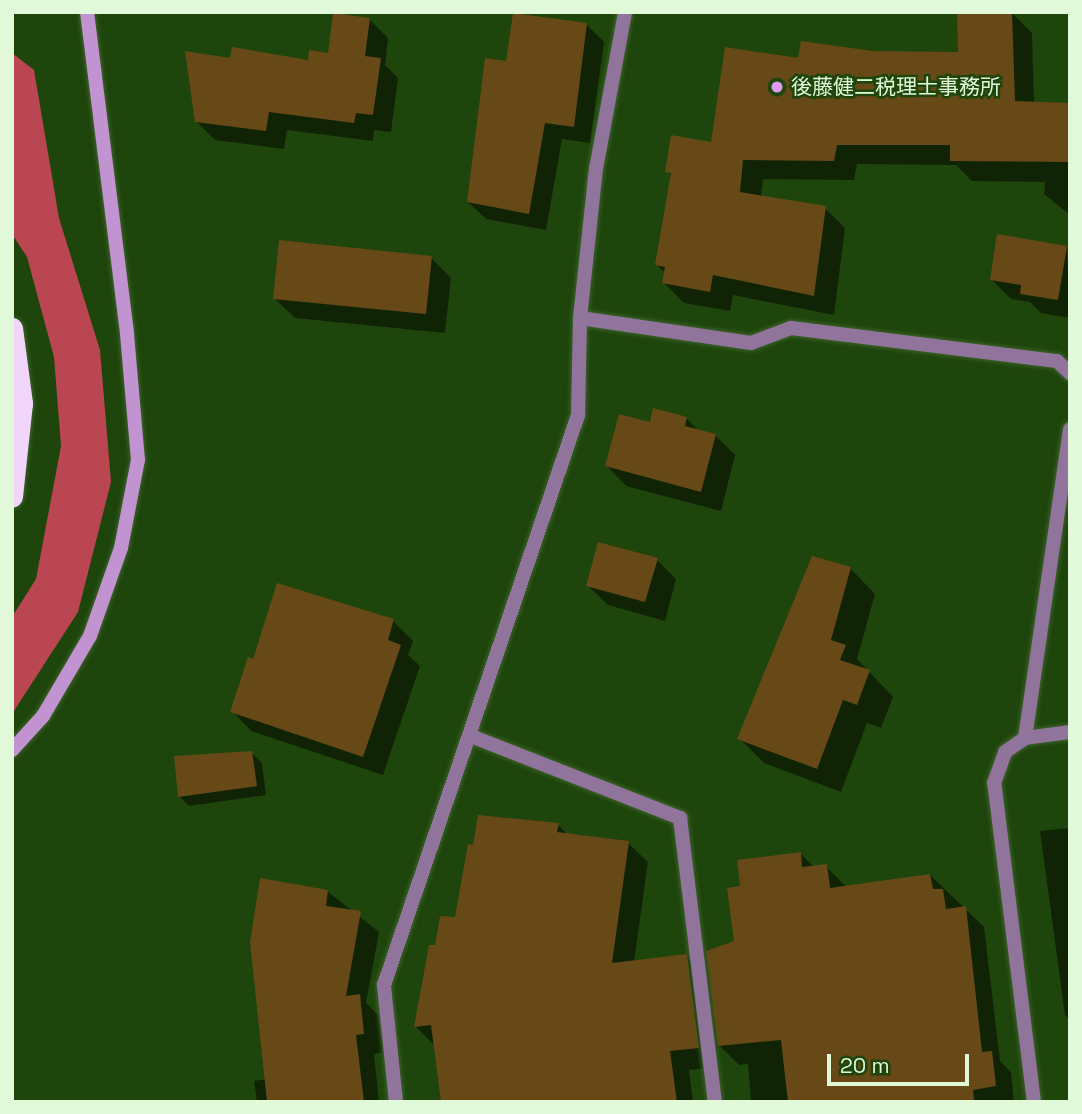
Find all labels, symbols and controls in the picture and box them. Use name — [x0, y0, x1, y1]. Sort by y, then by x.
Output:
place label: 後藤健二税理士事務所 — [791, 74, 1001, 100]
marker: 後藤健二税理士事務所 — [769, 79, 785, 95]
scale bar — [830, 1040, 972, 1084]
text: 20 m — [840, 1052, 890, 1079]

